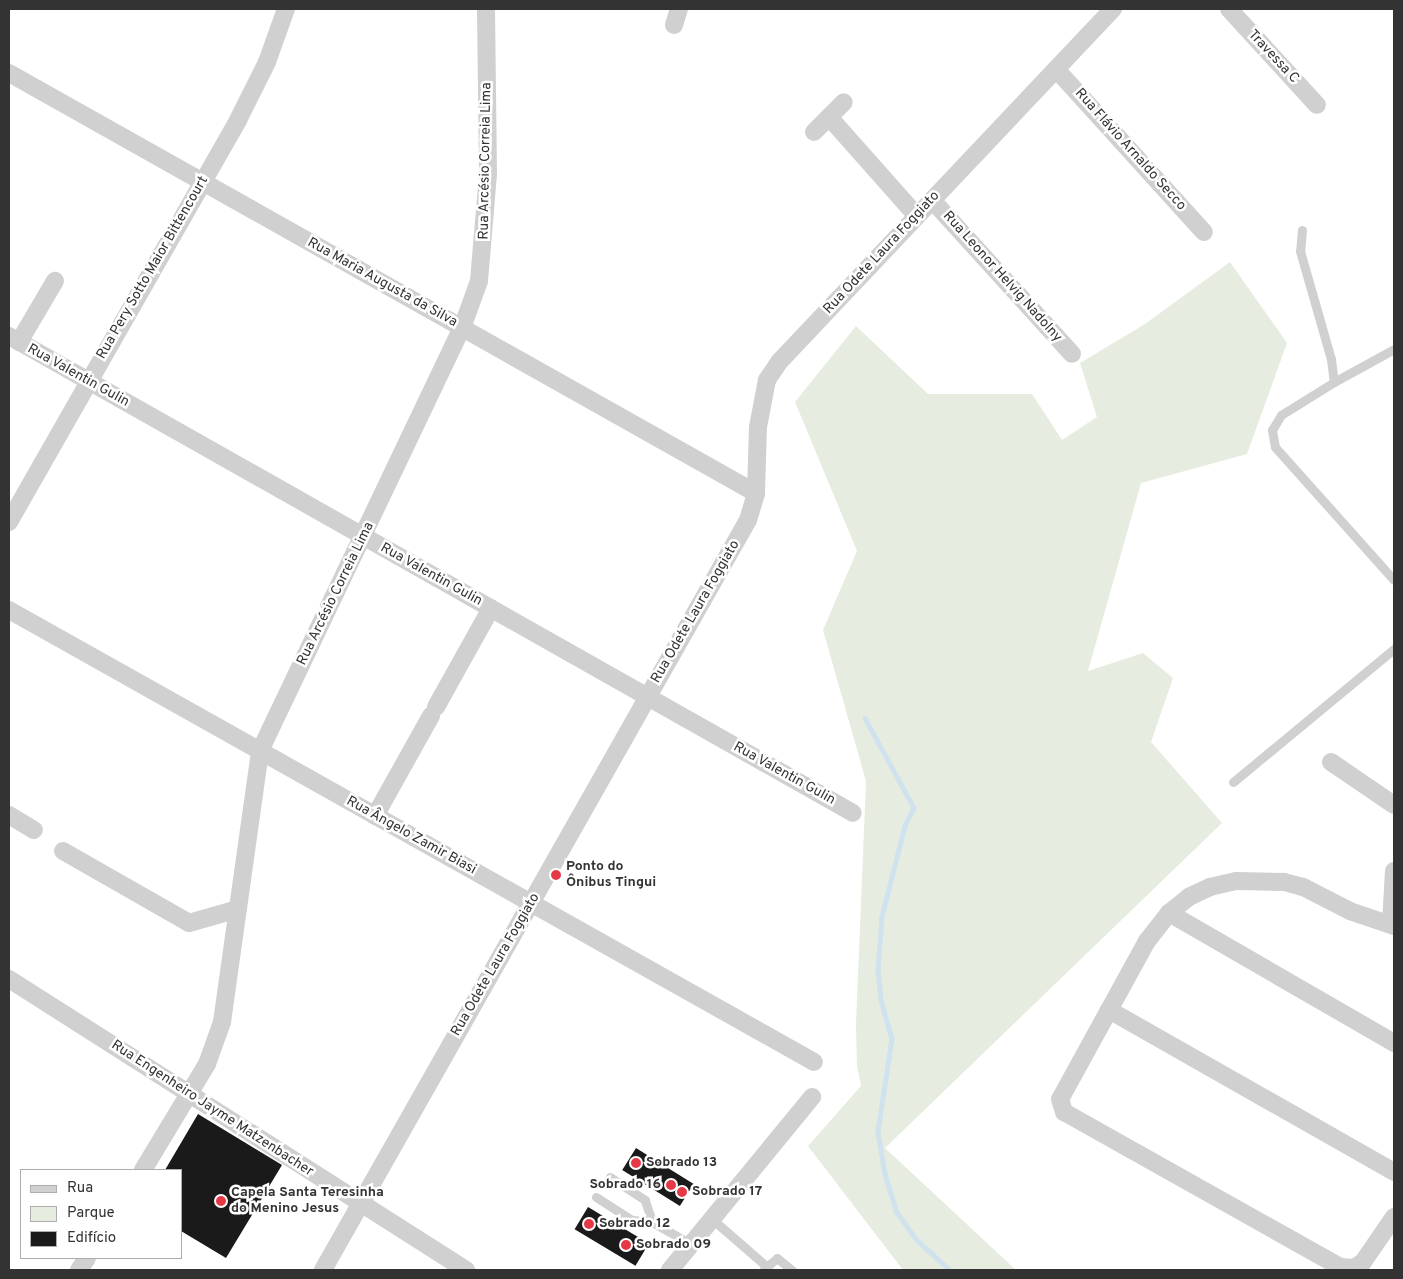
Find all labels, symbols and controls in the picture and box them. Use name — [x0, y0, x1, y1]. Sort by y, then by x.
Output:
street label: Travessa C — [1244, 27, 1302, 87]
street label: Rua Arcésio Correia Lima — [476, 82, 496, 240]
street label: Rua Flávio Arnaldo Secco — [1071, 85, 1189, 215]
street label: Rua Pery Sotto Maior Bittencourt — [94, 174, 212, 362]
street label: Rua Odete Laura Foggiato — [821, 188, 943, 318]
street label: Rua Leonor Helvig Nadolny — [939, 208, 1065, 346]
street label: Rua Maria Augusta da Silva — [304, 235, 460, 331]
street label: Rua Valentin Gulin — [24, 341, 132, 411]
street label: Rua Arcésio Correia Lima — [294, 519, 378, 669]
street label: Rua Odete Laura Foggiato — [648, 538, 744, 686]
street label: Rua Valentin Gulin — [377, 540, 485, 610]
street label: Rua Valentin Gulin — [730, 739, 838, 809]
street label: Rua Ângelo Zamir Biasi — [343, 793, 479, 879]
place label: Ponto do Ônibus Tingui — [566, 859, 656, 892]
marker: Ponto do Ônibus Tingui — [550, 869, 562, 881]
street label: Rua Odete Laura Foggiato — [448, 891, 544, 1039]
street label: Rua Engenheiro Jayme Matzenbacher — [108, 1037, 316, 1181]
place label: Sobrado 13 — [646, 1155, 717, 1171]
marker: Sobrado 13 — [630, 1157, 642, 1169]
legend — [20, 1169, 182, 1259]
place label: Sobrado 16 — [590, 1177, 661, 1193]
text: Rua — [67, 1179, 93, 1198]
marker: Sobrado 16 — [665, 1179, 677, 1191]
place label: Sobrado 17 — [692, 1184, 762, 1200]
place label: Capela Santa Teresinha do Menino Jesus — [231, 1185, 384, 1218]
marker: Sobrado 17 — [676, 1186, 688, 1198]
marker: Capela Santa Teresinha do Menino Jesus — [215, 1195, 227, 1207]
text: Parque — [67, 1204, 115, 1223]
place label: Sobrado 12 — [599, 1216, 670, 1232]
marker: Sobrado 12 — [583, 1218, 595, 1230]
text: Edifício — [67, 1229, 116, 1248]
place label: Sobrado 09 — [636, 1237, 711, 1253]
marker: Sobrado 09 — [620, 1239, 632, 1251]

